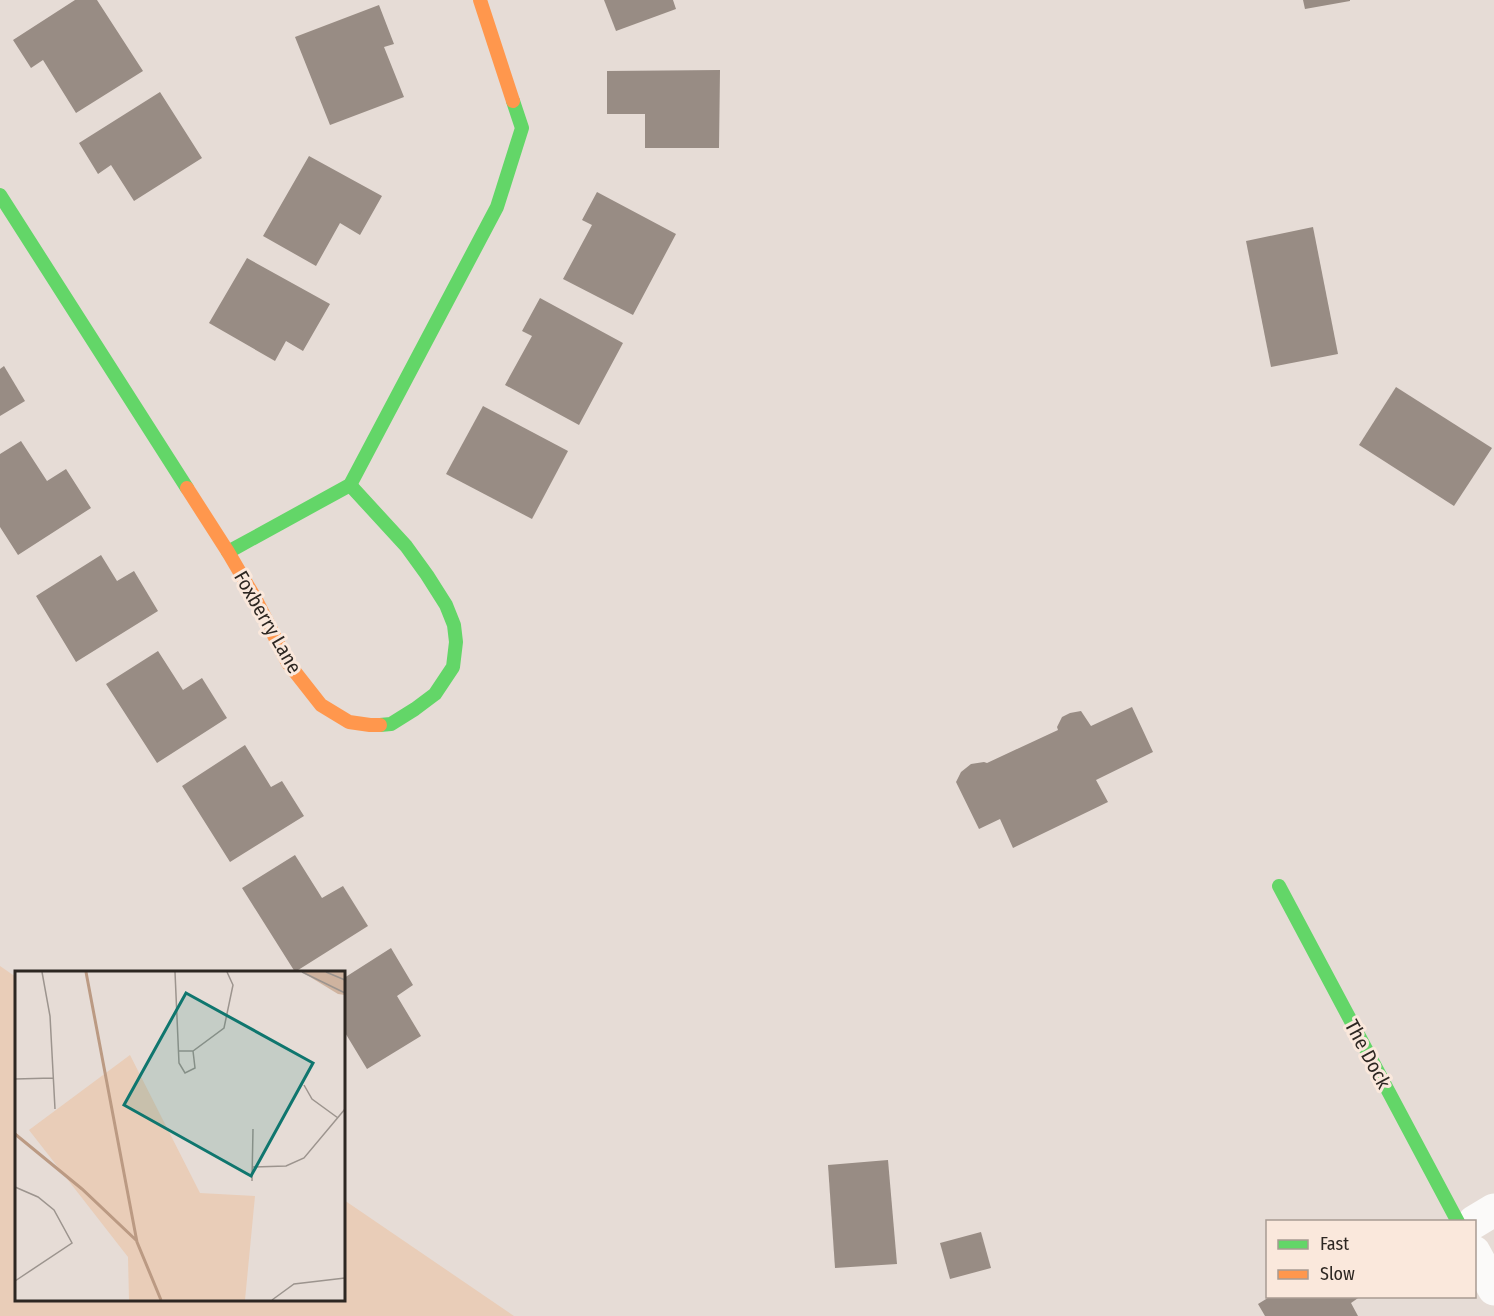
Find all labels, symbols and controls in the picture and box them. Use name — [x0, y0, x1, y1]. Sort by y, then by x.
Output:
street label: Foxberry Lane — [229, 567, 307, 677]
inset map — [15, 971, 345, 1301]
street label: The Dock — [1340, 1016, 1396, 1093]
legend — [1266, 1220, 1476, 1298]
text: Fast — [1320, 1233, 1349, 1255]
text: Slow — [1320, 1263, 1355, 1285]

